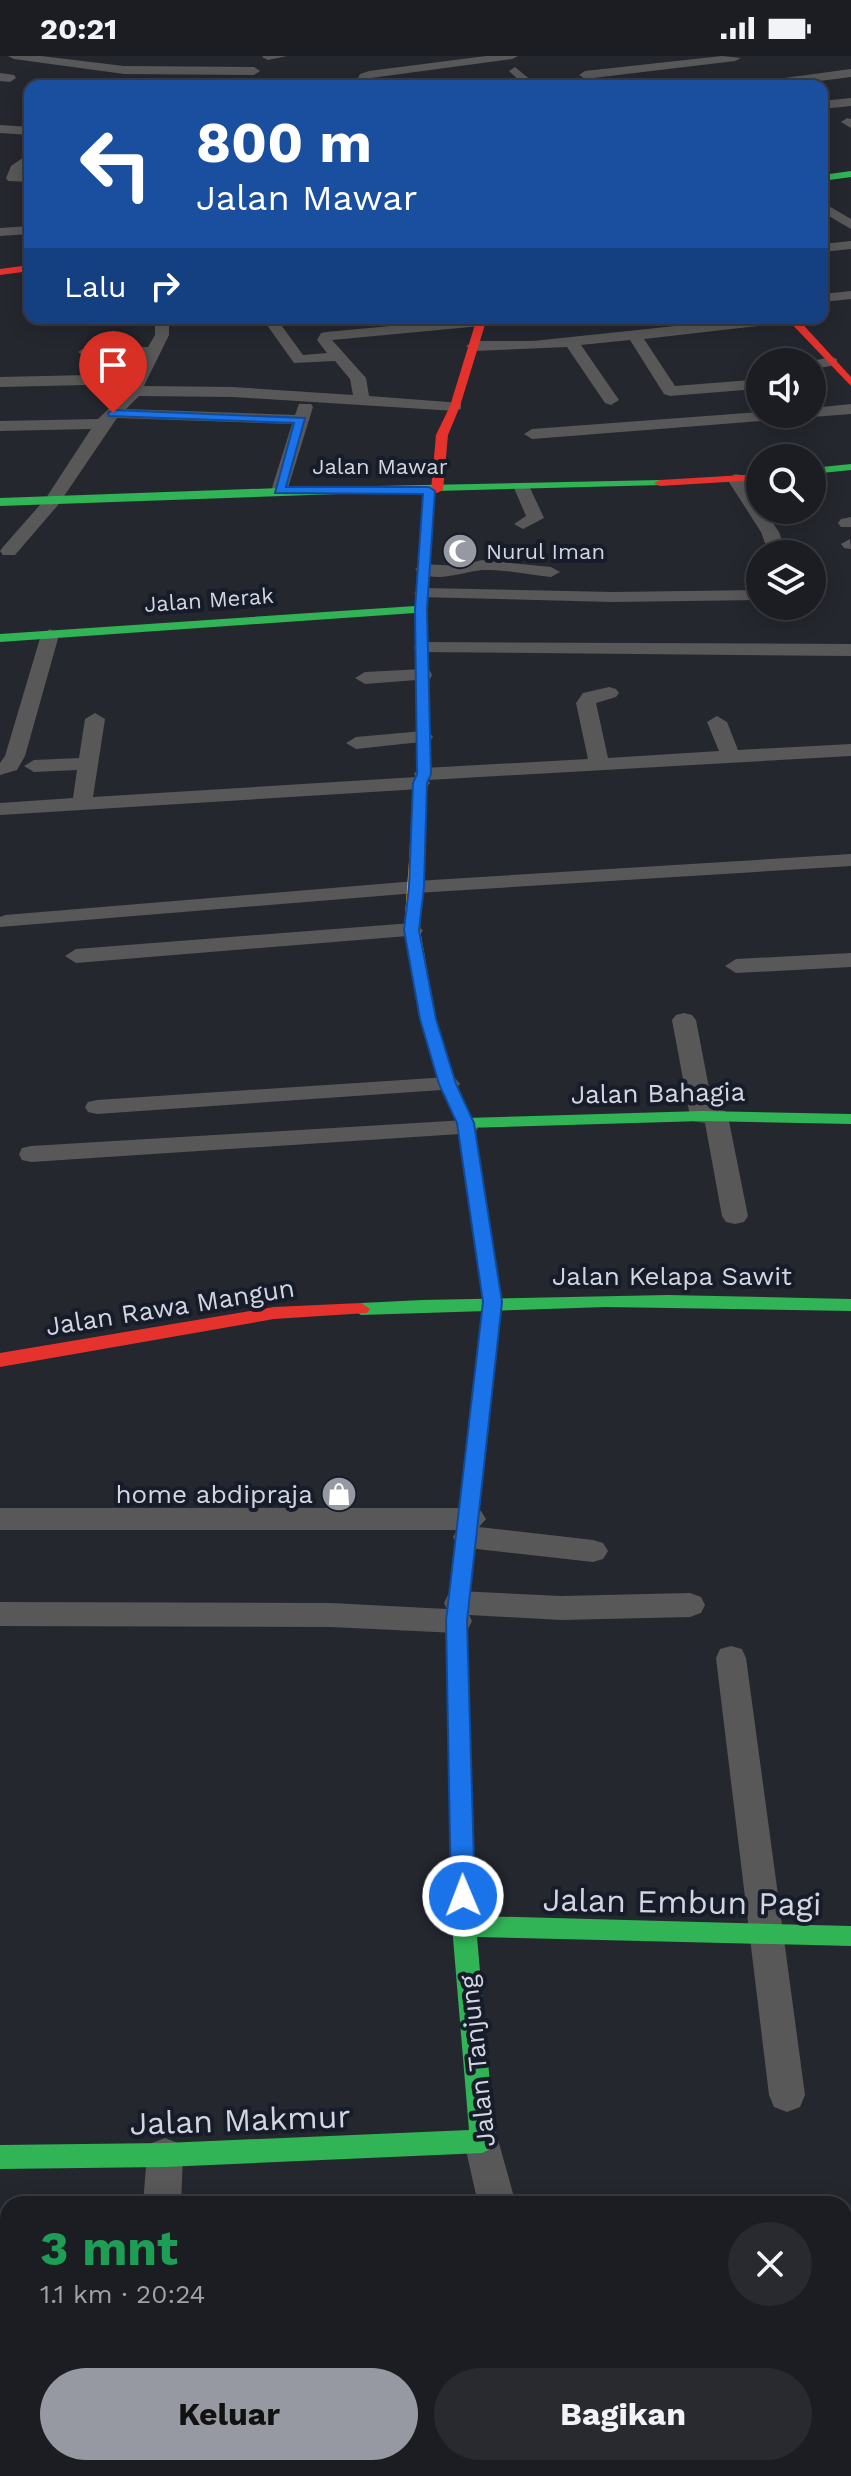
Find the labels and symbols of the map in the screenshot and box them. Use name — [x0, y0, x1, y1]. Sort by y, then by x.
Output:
pin — [79, 331, 147, 413]
street label: Jalan Mawar — [312, 454, 448, 479]
mosque icon: Nurul Iman — [441, 532, 479, 570]
place label: Nurul Iman — [486, 539, 605, 564]
street label: Jalan Merak — [143, 583, 275, 617]
street label: Jalan Bahagia — [570, 1076, 746, 1110]
street label: Jalan Kelapa Sawit — [552, 1261, 792, 1291]
street label: Jalan Rawa Mangun — [43, 1273, 297, 1341]
shop icon: home abdipraja — [320, 1475, 358, 1513]
place label: home abdipraja — [116, 1479, 313, 1509]
position arrow — [421, 1854, 505, 1938]
street label: Jalan Embun Pagi — [542, 1881, 822, 1923]
street label: Jalan Tanjung — [453, 1973, 501, 2148]
street label: Jalan Makmur — [129, 2097, 351, 2143]

